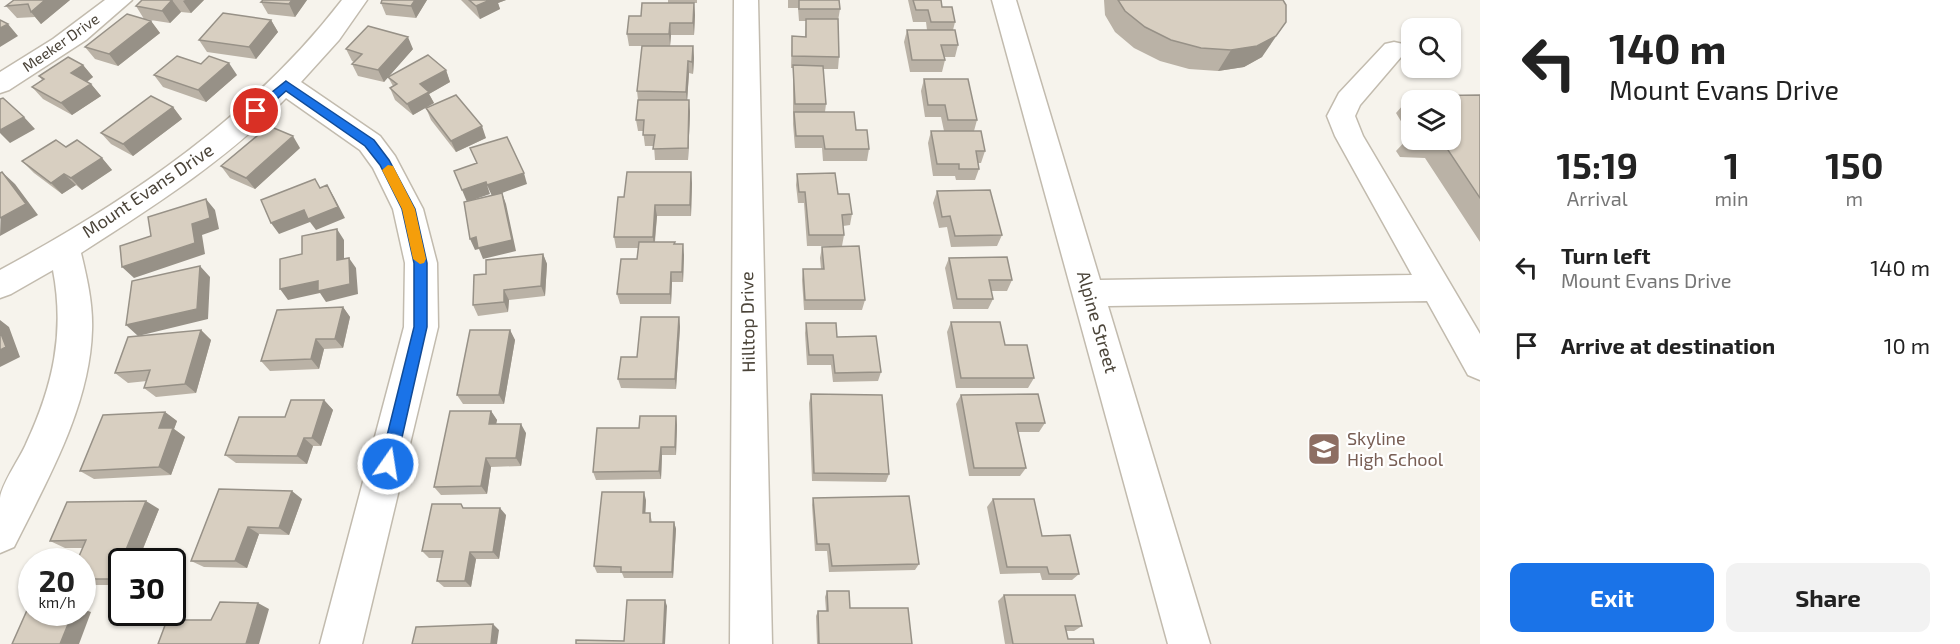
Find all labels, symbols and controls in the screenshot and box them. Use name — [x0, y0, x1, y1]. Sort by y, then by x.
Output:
street label: Meeker Drive — [19, 9, 102, 75]
map controls — [1401, 18, 1461, 150]
button: search — [1401, 18, 1461, 78]
text: 140 m — [1609, 22, 1726, 72]
icon: left — [1510, 24, 1588, 102]
text: Mount Evans Drive — [1609, 73, 1839, 105]
pin — [230, 85, 281, 136]
button: layers — [1401, 90, 1461, 150]
icon: arrive — [239, 94, 272, 127]
street label: Mount Evans Drive — [78, 138, 217, 242]
text: 15:19 — [1557, 143, 1638, 186]
text: 1 — [1724, 143, 1739, 186]
text: 150 — [1825, 143, 1883, 186]
text: Arrival — [1567, 186, 1628, 210]
text: min — [1715, 186, 1749, 210]
text: m — [1846, 186, 1863, 210]
text: Turn left — [1561, 242, 1650, 268]
icon: left — [1510, 251, 1543, 284]
text: 140 m — [1870, 254, 1930, 280]
street label: Alpine Street — [1073, 268, 1123, 376]
text: Mount Evans Drive — [1561, 268, 1731, 292]
street label: Hilltop Drive — [735, 271, 759, 373]
icon: arrive — [1510, 329, 1543, 362]
text: Arrive at destination — [1561, 332, 1775, 358]
text: 10 m — [1884, 332, 1930, 358]
place label: Skyline High School — [1347, 427, 1444, 470]
school or university icon: Skyline High School — [1306, 431, 1342, 467]
position arrow — [356, 432, 420, 496]
speed limit sign: 30 — [108, 548, 186, 626]
text: 20 — [39, 562, 75, 598]
button: Exit — [1510, 563, 1714, 632]
button: Share — [1726, 563, 1930, 632]
text: km/h — [38, 593, 76, 611]

